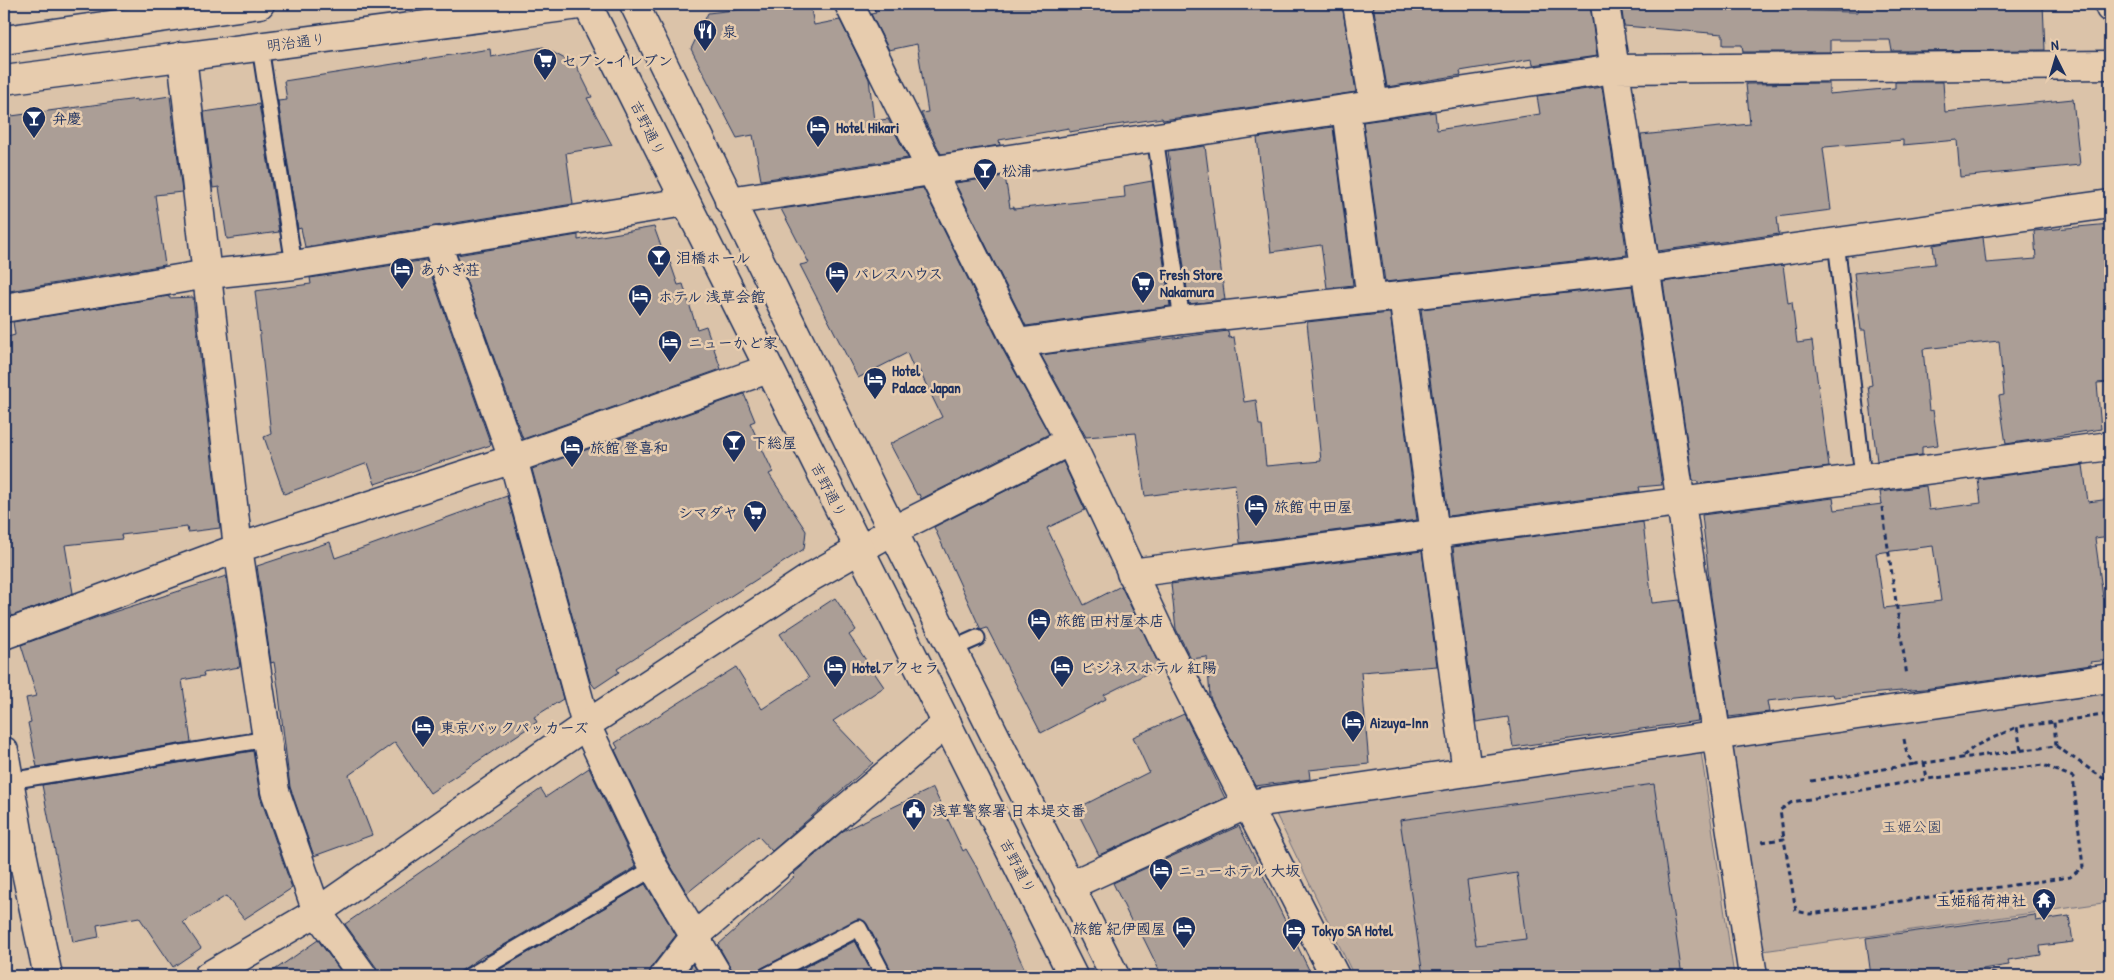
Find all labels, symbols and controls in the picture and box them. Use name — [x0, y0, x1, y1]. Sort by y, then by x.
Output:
restaurant icon: 泉 — [692, 18, 718, 52]
place label: 泉 — [722, 21, 737, 42]
street label: 明治通り — [265, 28, 327, 56]
north arrow — [2032, 32, 2082, 82]
text: N — [2050, 35, 2060, 54]
supermarket icon: セブン-イレブン — [532, 47, 558, 81]
place label: セブン-イレブン — [562, 50, 673, 71]
street label: 吉野通り — [625, 96, 671, 160]
bar icon: 弁慶 — [21, 105, 47, 139]
place label: 弁慶 — [52, 108, 82, 129]
hotel icon: Hotel Hikari — [805, 114, 831, 148]
place label: Hotel Hikari — [836, 117, 899, 138]
bar icon: 松浦 — [972, 157, 998, 191]
place label: 松浦 — [1002, 160, 1032, 181]
bar icon: 泪橋ホール — [646, 244, 672, 278]
place label: 泪橋ホール — [676, 247, 750, 268]
hotel icon: あかぎ荘 — [389, 256, 415, 290]
place label: あかぎ荘 — [420, 259, 480, 280]
hotel icon: パレスハウス — [824, 260, 850, 294]
place label: パレスハウス — [854, 263, 943, 284]
place label: Fresh Store Nakamura — [1159, 264, 1223, 302]
supermarket icon: Fresh Store Nakamura — [1130, 270, 1156, 304]
hotel icon: ホテル 浅草会館 — [627, 283, 653, 317]
place label: ホテル 浅草会館 — [658, 286, 766, 307]
hotel icon: ニューかど家 — [657, 329, 683, 363]
place label: ニューかど家 — [688, 332, 778, 353]
place label: Hotel Palace Japan — [892, 360, 961, 399]
hotel icon: Hotel Palace Japan — [862, 366, 888, 400]
bar icon: 下総屋 — [721, 429, 747, 463]
place label: 下総屋 — [752, 432, 797, 453]
hotel icon: 旅館 登喜和 — [559, 434, 585, 468]
place label: 旅館 登喜和 — [590, 437, 668, 458]
street label: 吉野通り — [806, 458, 852, 522]
hotel icon: 旅館 中田屋 — [1243, 493, 1269, 527]
place label: 旅館 中田屋 — [1274, 496, 1352, 517]
supermarket icon: シマダヤ — [742, 499, 768, 533]
place label: シマダヤ — [678, 502, 738, 523]
hotel icon: 旅館 田村屋本店 — [1026, 607, 1052, 641]
place label: 旅館 田村屋本店 — [1056, 610, 1164, 631]
hotel icon: Hotelアクセラ — [822, 654, 848, 688]
hotel icon: ビジネスホテル 紅陽 — [1049, 654, 1075, 688]
place label: Hotelアクセラ — [852, 657, 939, 678]
place label: ビジネスホテル 紅陽 — [1080, 657, 1217, 678]
hotel icon: Aizuya-Inn — [1340, 709, 1366, 743]
place label: Aizuya-Inn — [1370, 712, 1429, 734]
hotel icon: 東京バックパッカーズ — [410, 714, 436, 748]
place label: 東京バックパッカーズ — [440, 717, 589, 738]
public building icon: 浅草警察署 日本堤交番 — [901, 797, 927, 831]
place label: 浅草警察署 日本堤交番 — [932, 800, 1085, 821]
park label: 玉姫公園 — [1882, 816, 1942, 837]
street label: 吉野通り — [995, 834, 1041, 898]
hotel icon: ニューホテル 大坂 — [1148, 857, 1174, 891]
place label: ニューホテル 大坂 — [1178, 860, 1300, 881]
temple icon: 玉姫稲荷神社 — [2031, 887, 2057, 921]
place label: 玉姫稲荷神社 — [1936, 890, 2026, 911]
hotel icon: 旅館 紀伊國屋 — [1171, 915, 1197, 949]
hotel icon: Tokyo SA Hotel — [1281, 917, 1307, 951]
place label: 旅館 紀伊國屋 — [1073, 918, 1166, 939]
place label: Tokyo SA Hotel — [1311, 920, 1394, 942]

